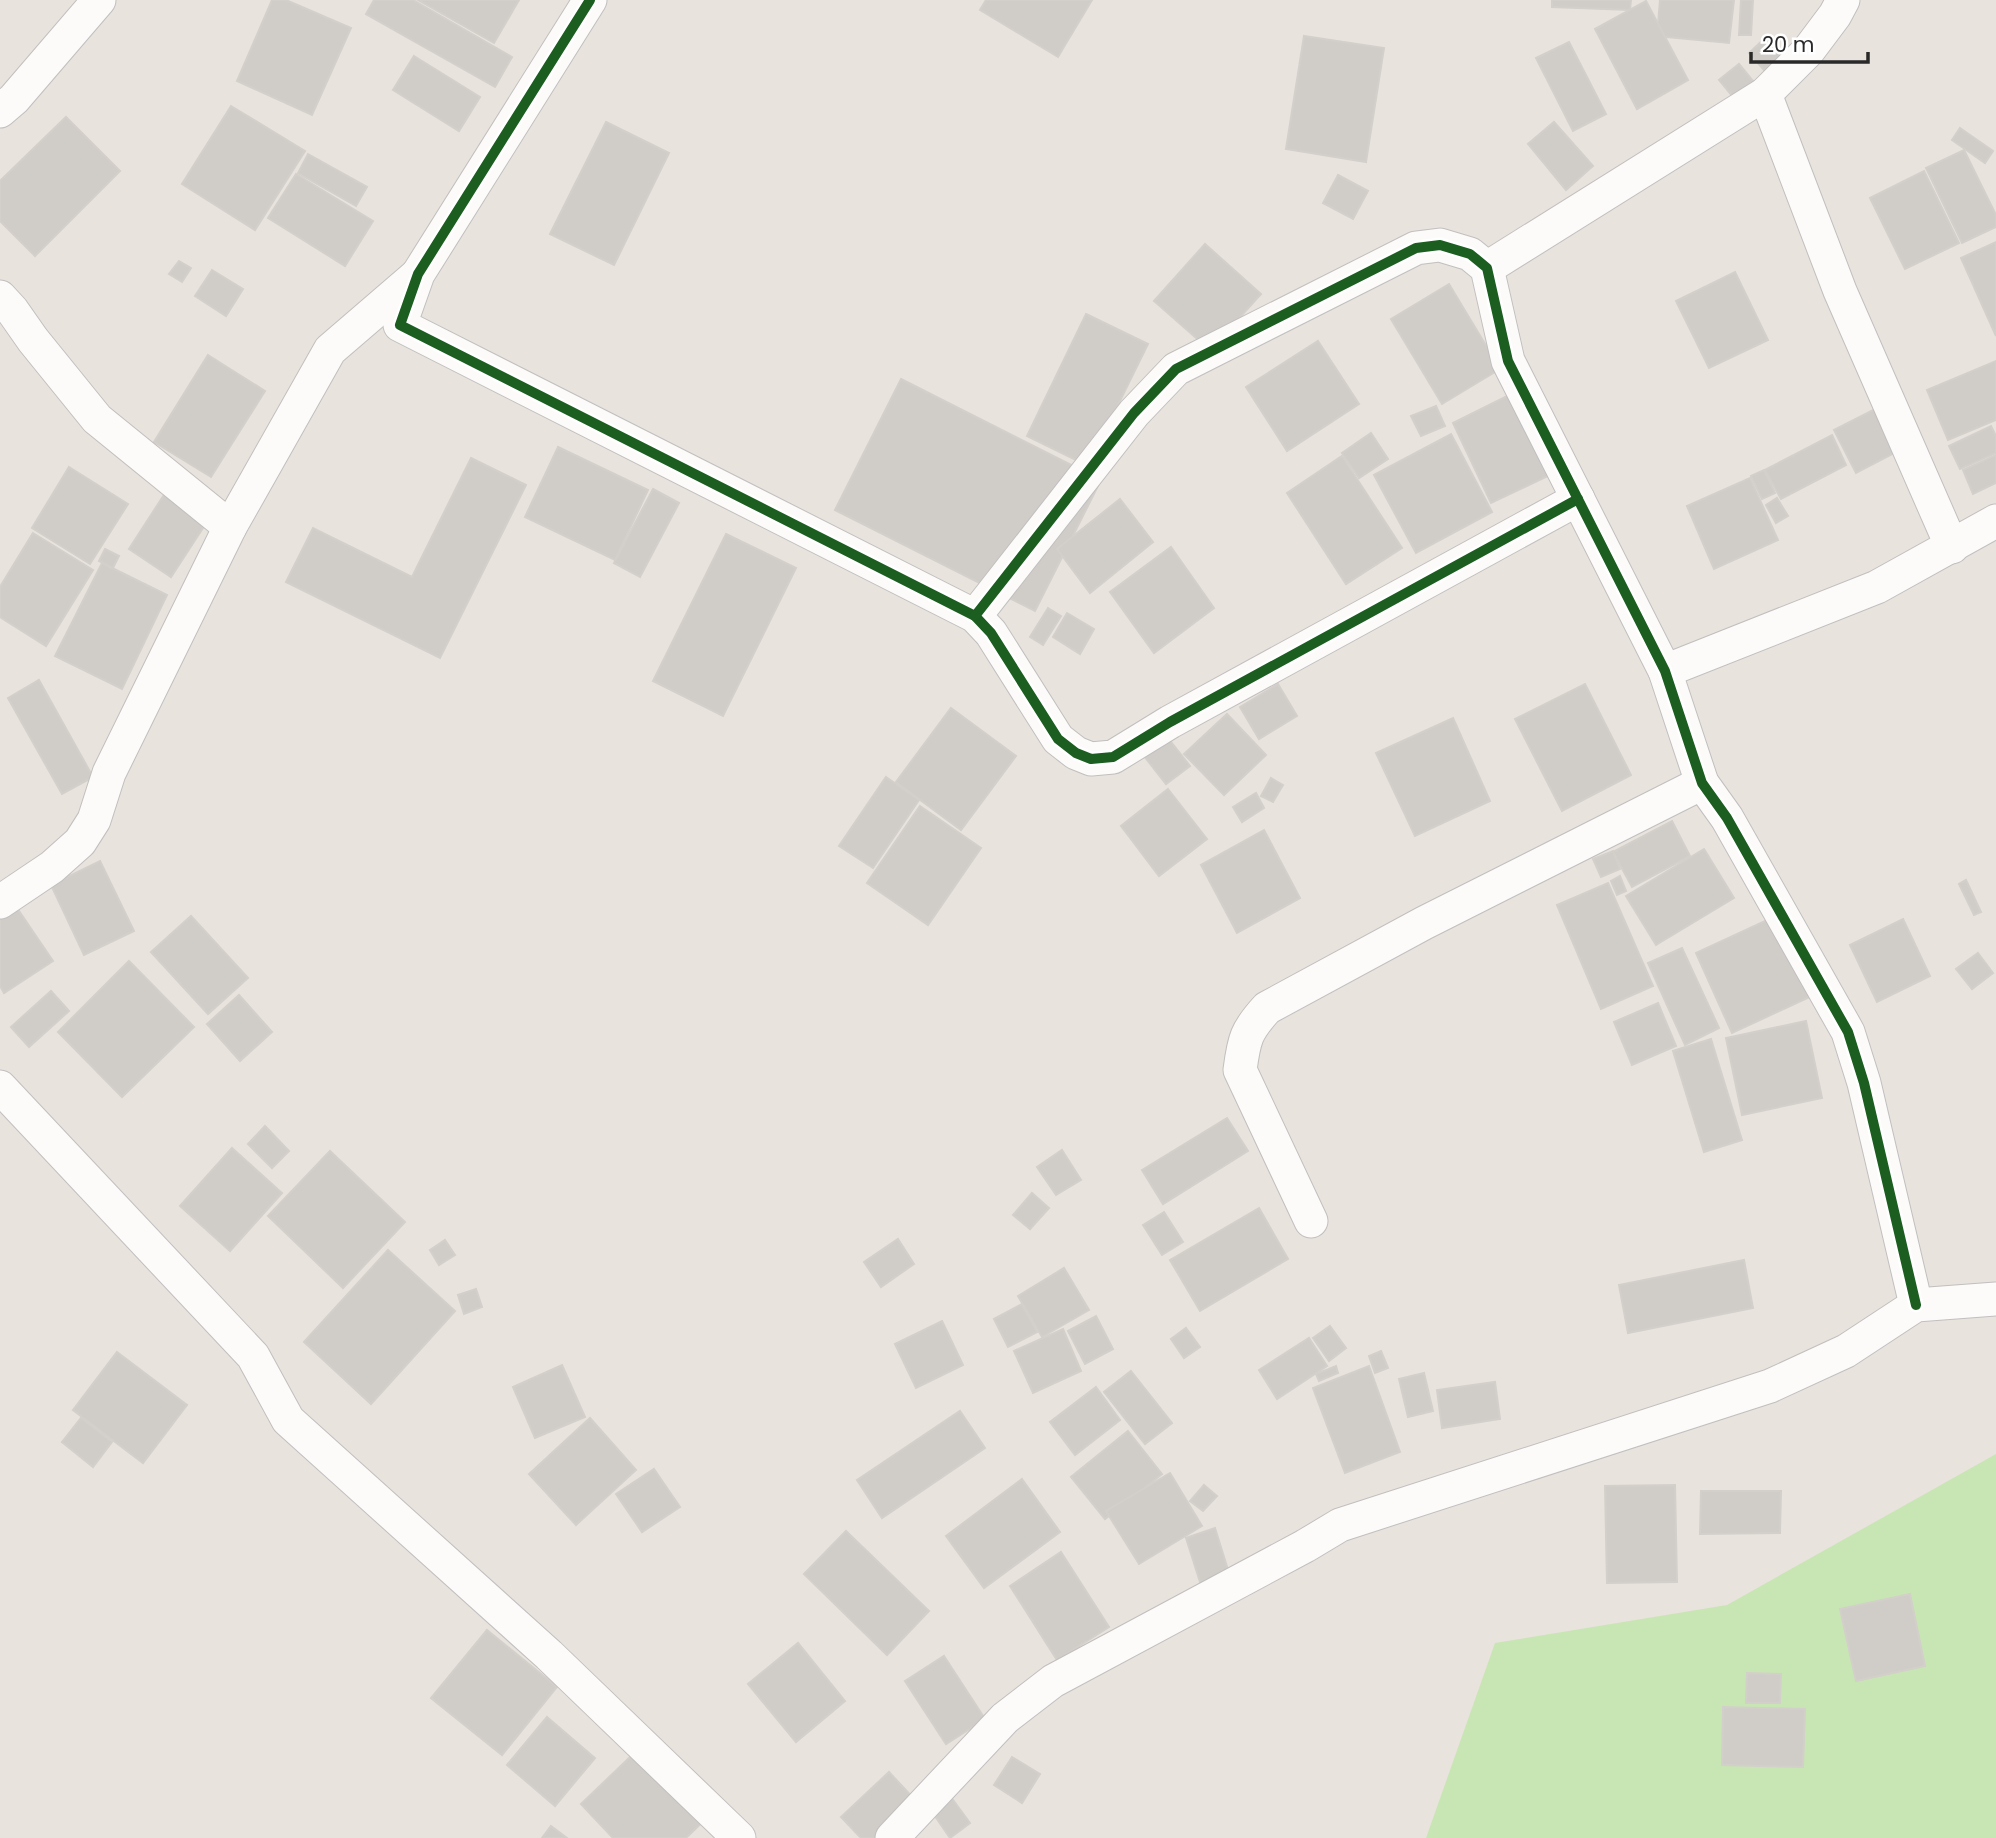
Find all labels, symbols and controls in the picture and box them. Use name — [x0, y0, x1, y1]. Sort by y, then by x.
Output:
scale bar — [1751, 21, 1868, 65]
text: 20 m — [1762, 30, 1815, 59]

